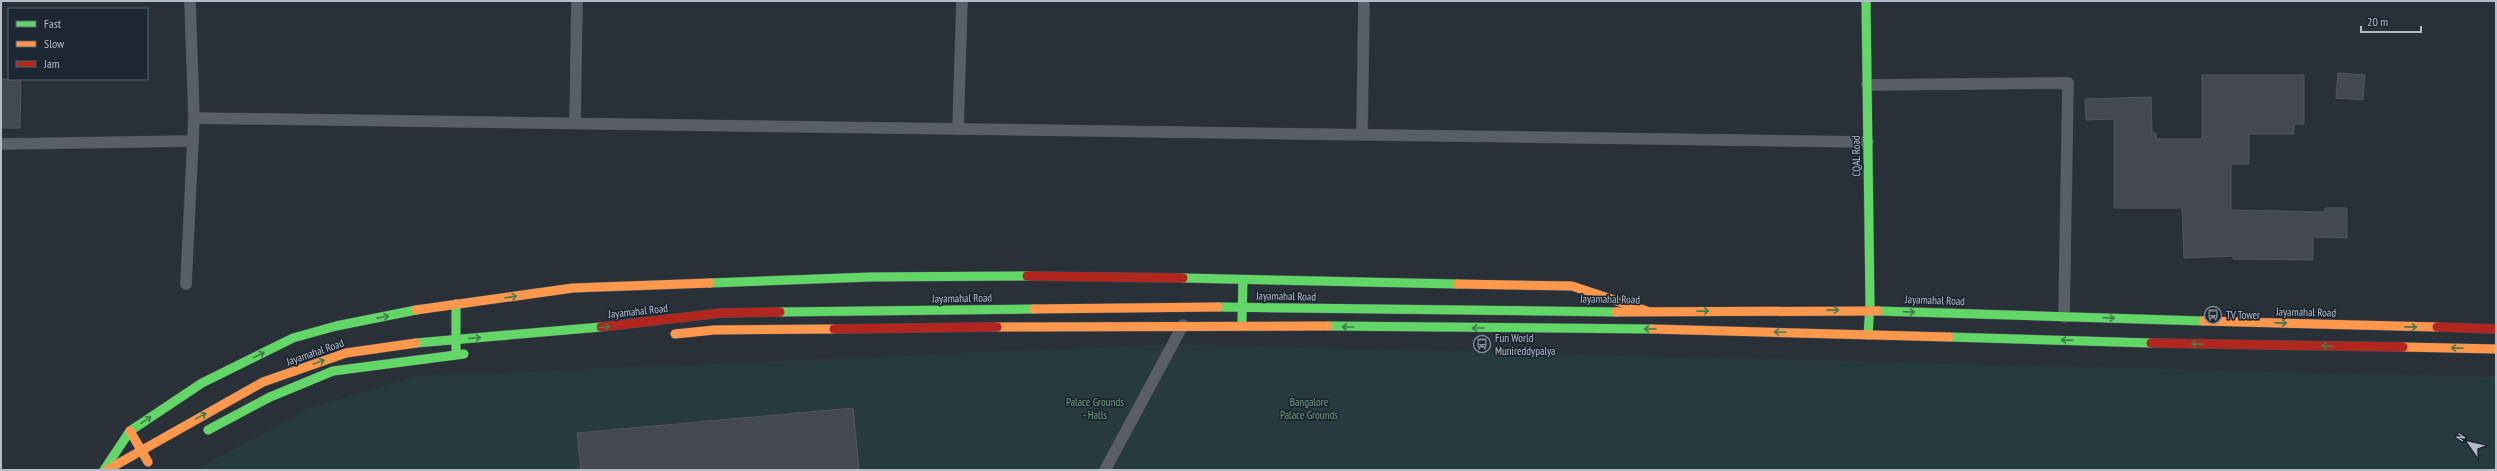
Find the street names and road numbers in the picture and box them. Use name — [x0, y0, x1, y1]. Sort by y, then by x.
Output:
street label: CQAL Road — [1849, 135, 1863, 177]
street label: Jayamahal Road — [1255, 288, 1316, 304]
street label: Jayamahal Road — [931, 290, 992, 306]
street label: Jayamahal Road — [1579, 291, 1640, 307]
street label: Jayamahal Road — [1904, 292, 1965, 308]
street label: Jayamahal Road — [606, 301, 669, 321]
street label: Jayamahal Road — [2275, 304, 2336, 320]
street label: Jayamahal Road — [283, 336, 346, 369]

